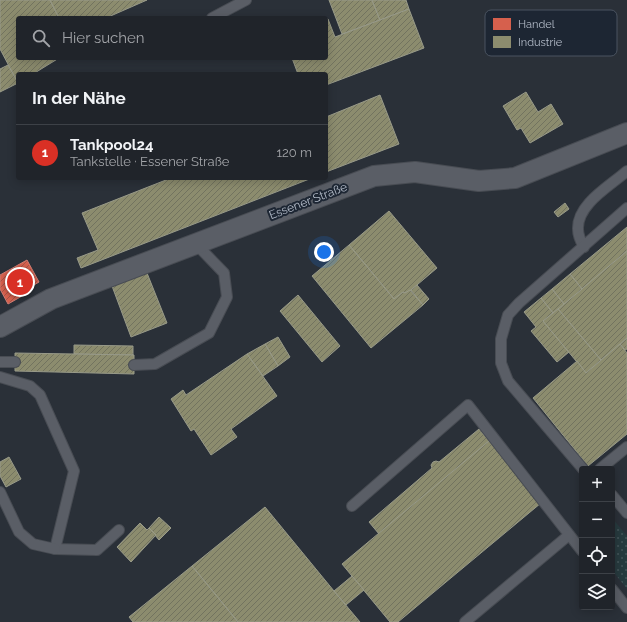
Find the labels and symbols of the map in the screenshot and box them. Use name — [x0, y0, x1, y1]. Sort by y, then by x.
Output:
legend — [485, 10, 617, 56]
text: Handel — [518, 18, 555, 31]
text: Industrie — [518, 36, 563, 49]
street label: Essener Straße — [267, 180, 349, 222]
your location — [314, 242, 334, 262]
pin: 1 — [7, 267, 33, 297]

